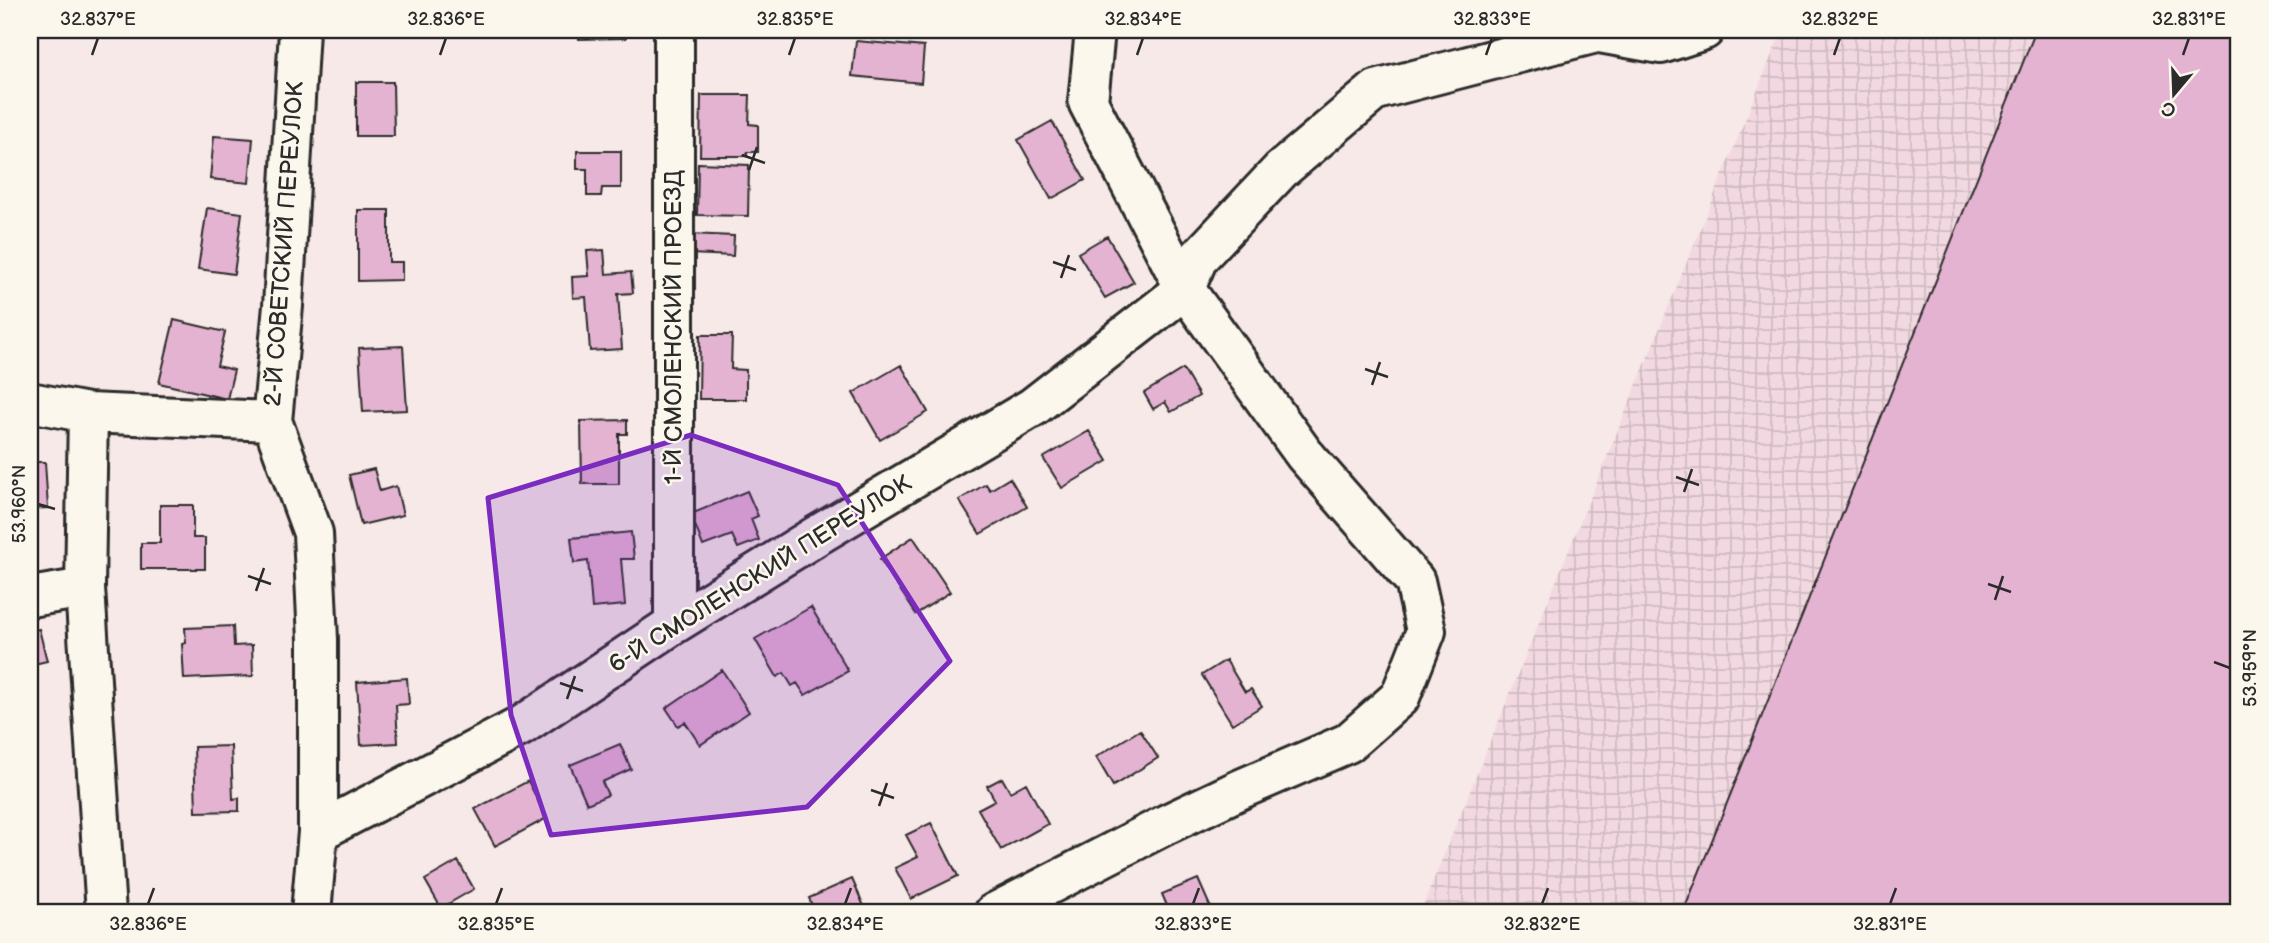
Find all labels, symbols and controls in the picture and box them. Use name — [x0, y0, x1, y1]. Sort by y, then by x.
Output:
text: 32.837°E — [60, 9, 136, 30]
text: 32.836°E — [407, 9, 485, 30]
text: 32.835°E — [756, 9, 834, 30]
text: 32.834°E — [1104, 9, 1182, 30]
text: 32.833°E — [1453, 9, 1531, 30]
text: 32.832°E — [1802, 9, 1879, 30]
text: 32.831°E — [2152, 9, 2226, 30]
north arrow — [2140, 60, 2210, 130]
street label: 2-Й СОВЕТСКИЙ ПЕРЕУЛОК — [258, 80, 310, 408]
text: С — [2159, 96, 2179, 122]
street label: 1-Й СМОЛЕНСКИЙ ПРОЕЗД — [659, 170, 688, 484]
text: 53.960°N — [9, 465, 30, 543]
street label: 6-Й СМОЛЕНСКИЙ ПЕРЕУЛОК — [603, 468, 917, 679]
text: 53.959°N — [2240, 629, 2261, 707]
text: 32.836°E — [109, 914, 187, 935]
text: 32.835°E — [457, 914, 535, 935]
text: 32.834°E — [806, 914, 884, 935]
text: 32.833°E — [1154, 914, 1232, 935]
text: 32.832°E — [1504, 914, 1581, 935]
text: 32.831°E — [1853, 914, 1927, 935]

